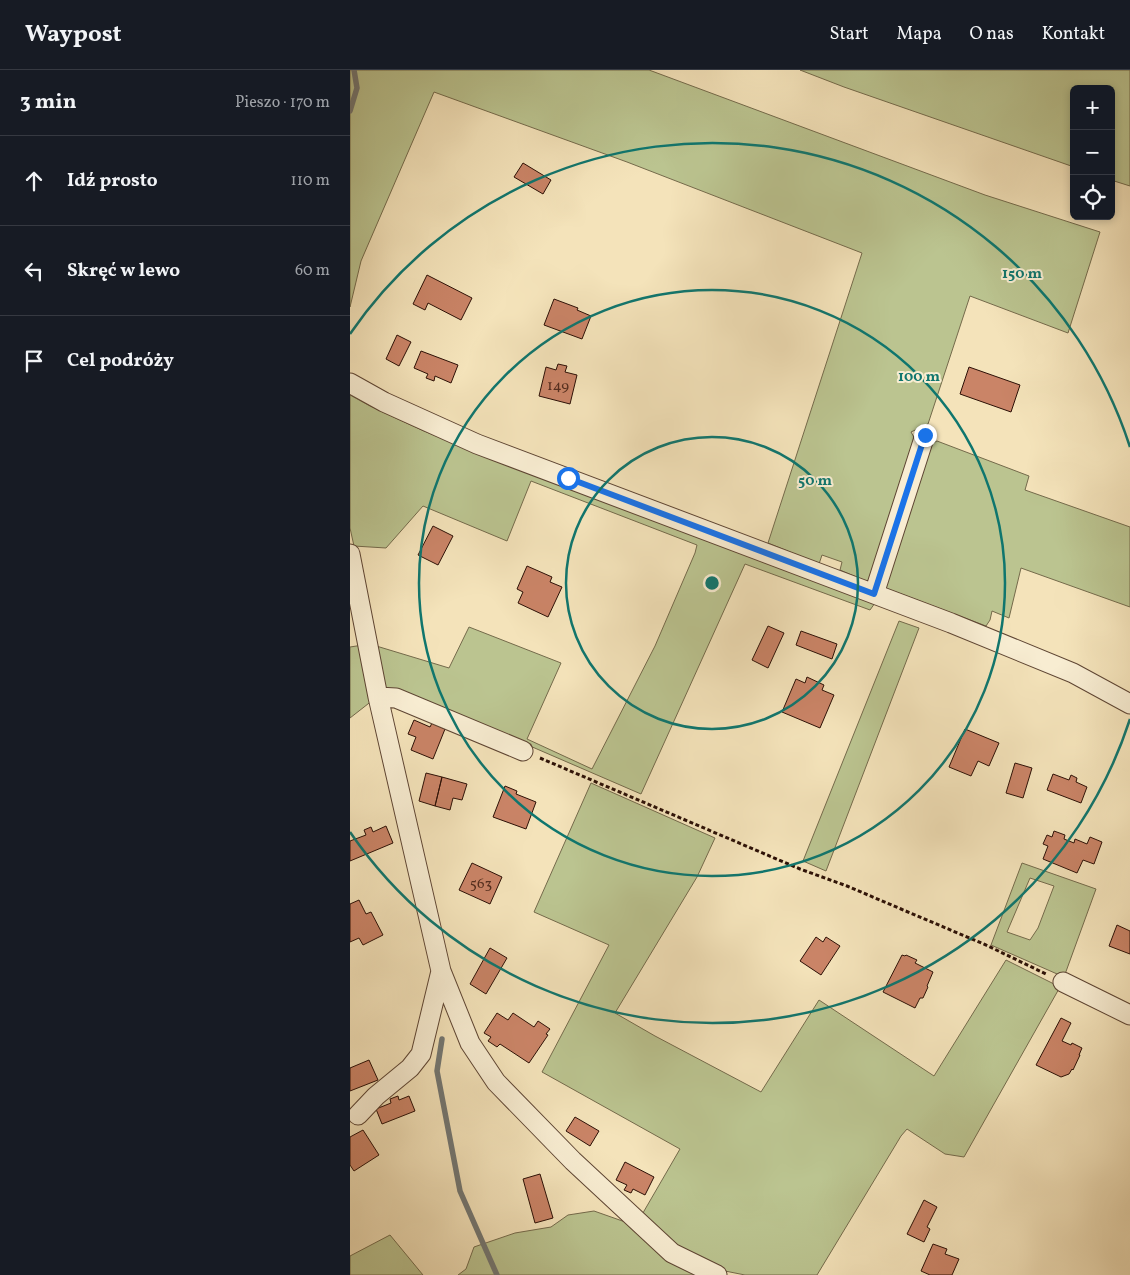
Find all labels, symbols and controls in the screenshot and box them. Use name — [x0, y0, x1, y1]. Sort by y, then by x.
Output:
text: Waypost — [25, 18, 122, 52]
text: Start — [830, 22, 869, 47]
text: Mapa — [897, 22, 942, 47]
text: O nas — [970, 22, 1014, 47]
text: Kontakt — [1042, 22, 1105, 47]
map controls — [1070, 85, 1115, 220]
button: + — [1070, 85, 1115, 130]
text: 3 min — [20, 88, 76, 117]
text: Pieszo · 170 m — [235, 92, 330, 114]
button: − — [1070, 130, 1115, 175]
icon: ahead — [20, 167, 48, 195]
text: Idź prosto — [67, 168, 158, 194]
text: 110 m — [291, 170, 330, 192]
button: locate — [1070, 175, 1115, 220]
icon: left — [20, 257, 48, 285]
text: Skręć w lewo — [67, 258, 180, 284]
text: 60 m — [295, 260, 330, 282]
text: 150 m — [1002, 264, 1042, 285]
icon: arrive — [20, 347, 48, 375]
text: Cel podróży — [67, 348, 174, 374]
text: 100 m — [898, 367, 941, 388]
house number: 149 — [547, 376, 569, 397]
route end — [914, 424, 937, 447]
route start — [557, 467, 580, 490]
text: 50 m — [798, 471, 832, 492]
centre of rings — [703, 574, 721, 592]
house number: 563 — [470, 874, 492, 895]

